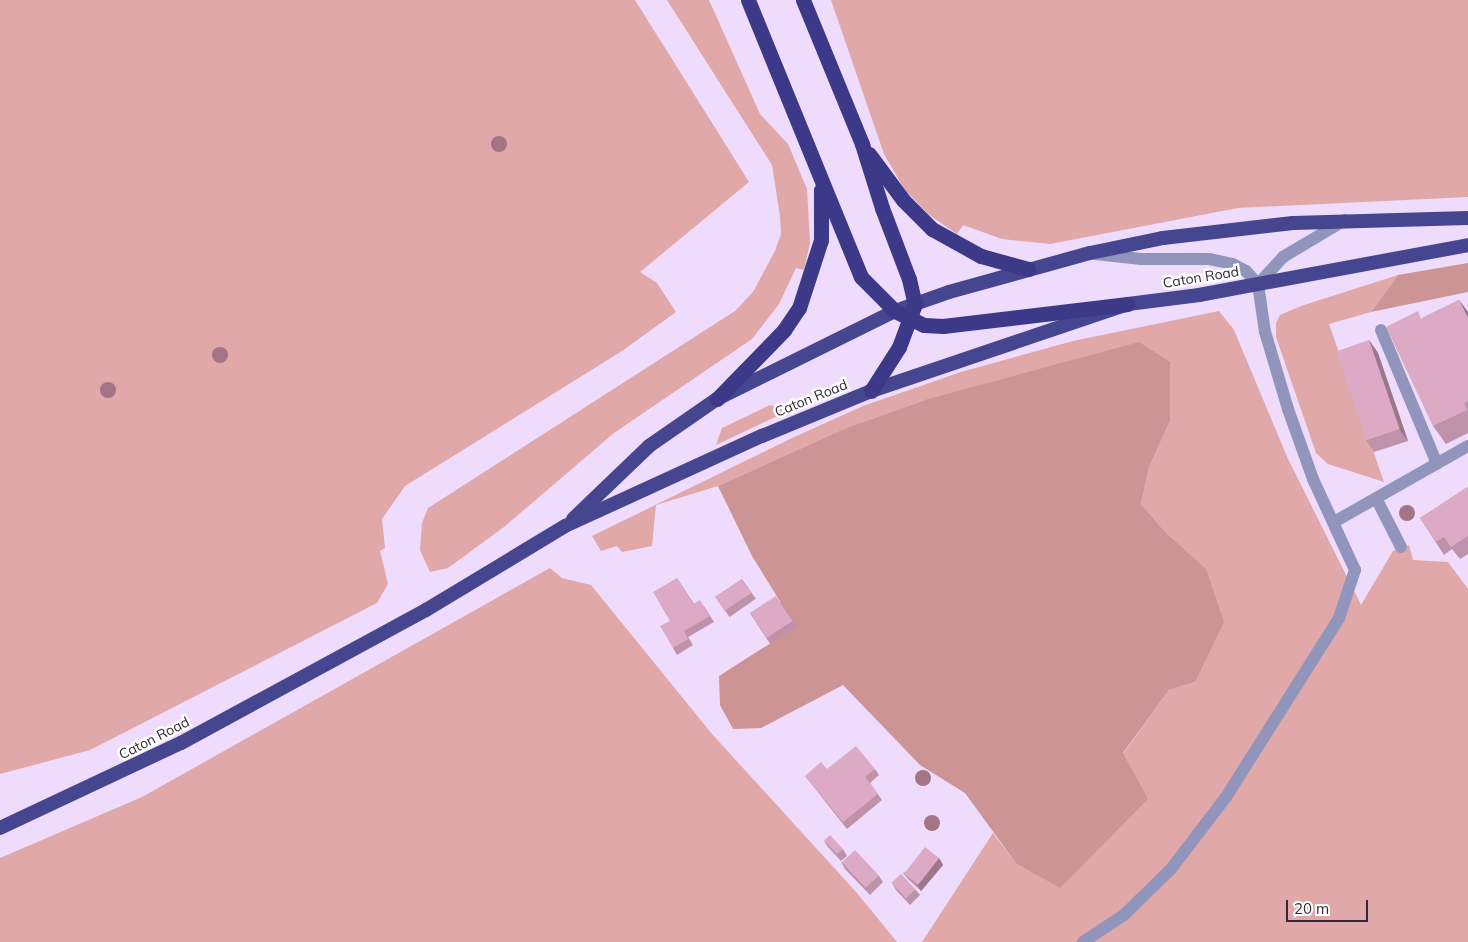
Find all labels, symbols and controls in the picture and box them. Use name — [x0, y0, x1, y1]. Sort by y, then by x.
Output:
street label: Caton Road — [1162, 263, 1240, 291]
street label: Caton Road — [772, 376, 850, 420]
street label: Caton Road — [116, 713, 192, 763]
scale bar — [1288, 890, 1370, 922]
text: 20 m — [1294, 899, 1329, 918]

